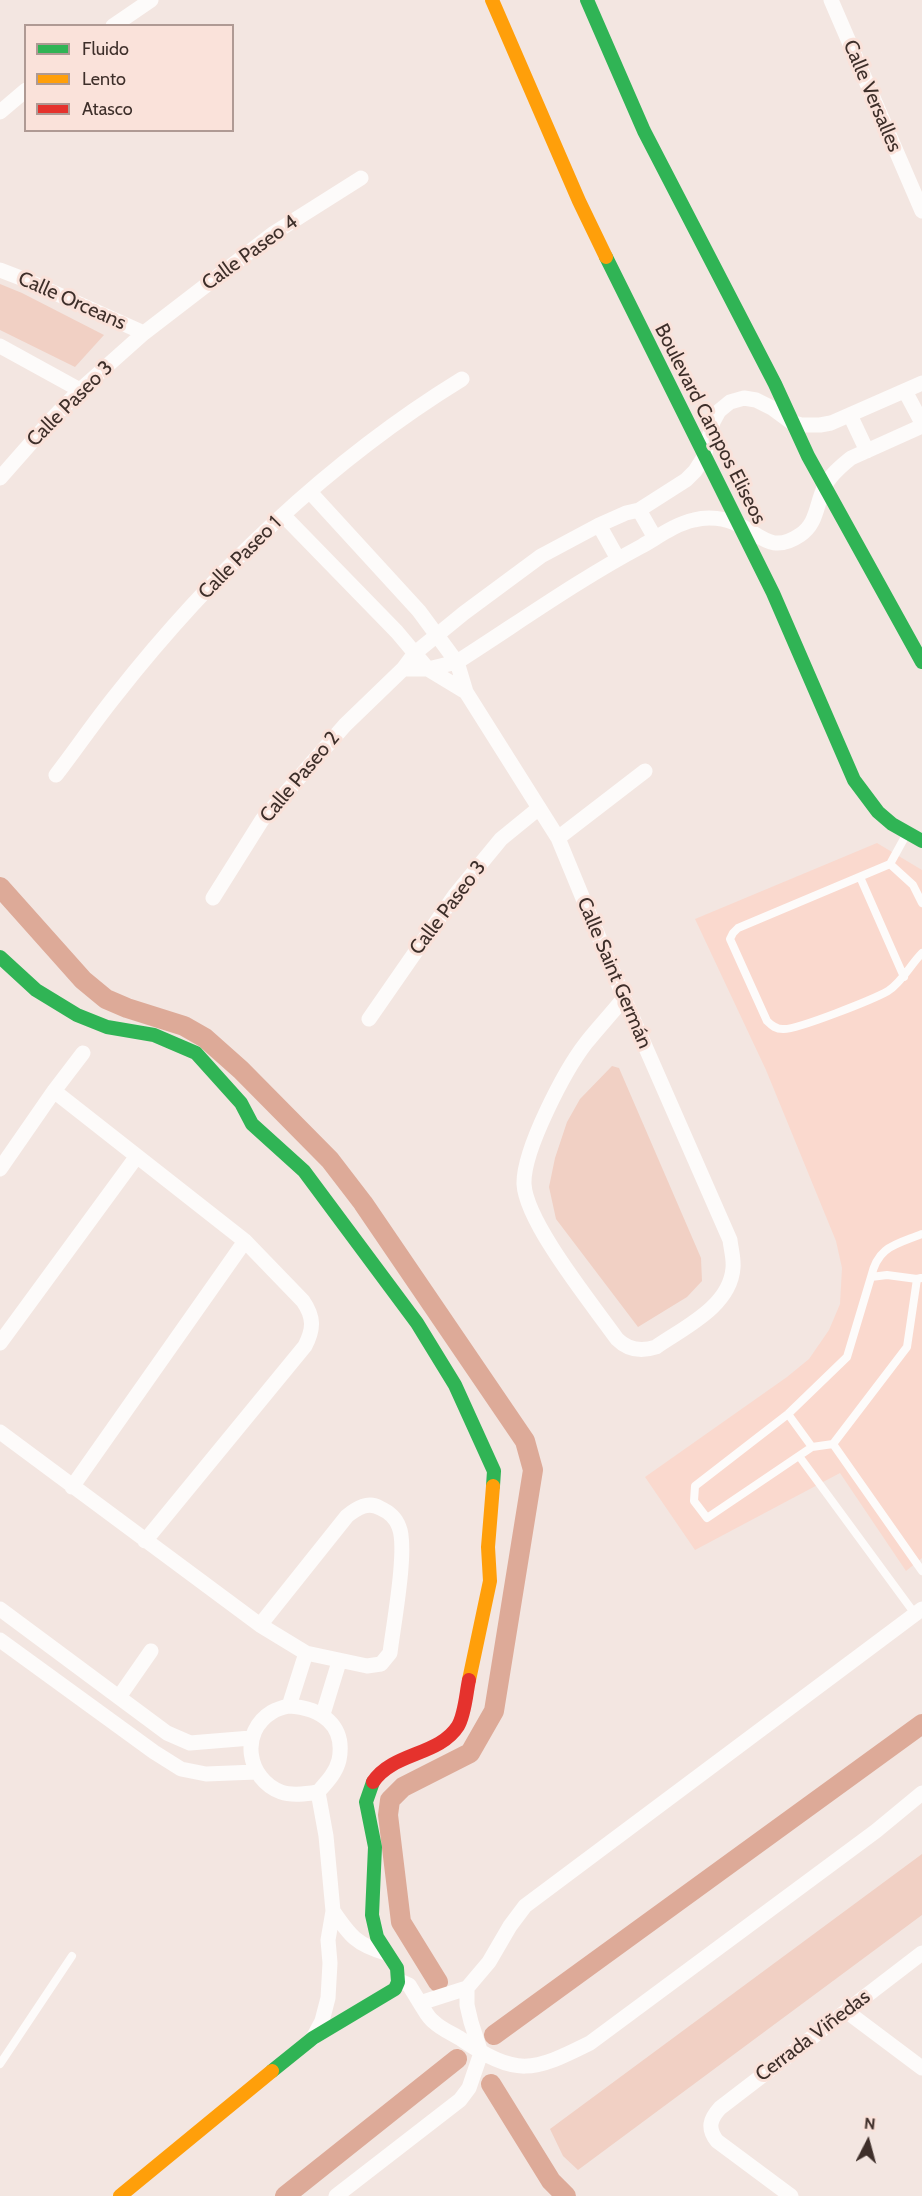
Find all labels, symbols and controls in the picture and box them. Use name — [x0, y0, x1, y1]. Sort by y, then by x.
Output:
legend — [24, 24, 234, 132]
street label: Calle Versalles — [838, 36, 906, 156]
text: Fluido — [82, 38, 129, 60]
text: Lento — [82, 68, 126, 90]
text: Atasco — [82, 98, 133, 120]
street label: Calle Paseo 4 — [198, 210, 302, 296]
street label: Calle Orceans — [14, 267, 130, 335]
street label: Boulevard Campos Eliseos — [649, 320, 771, 528]
street label: Calle Paseo 3 — [22, 356, 118, 452]
street label: Calle Paseo 1 — [194, 512, 286, 604]
street label: Calle Paseo 2 — [255, 727, 345, 827]
street label: Calle Paseo 3 — [405, 856, 491, 960]
street label: Calle Saint Germán — [571, 894, 657, 1052]
street label: Cerrada Viñedas — [751, 1985, 875, 2087]
north arrow — [838, 2112, 898, 2172]
text: N — [863, 2114, 877, 2134]

